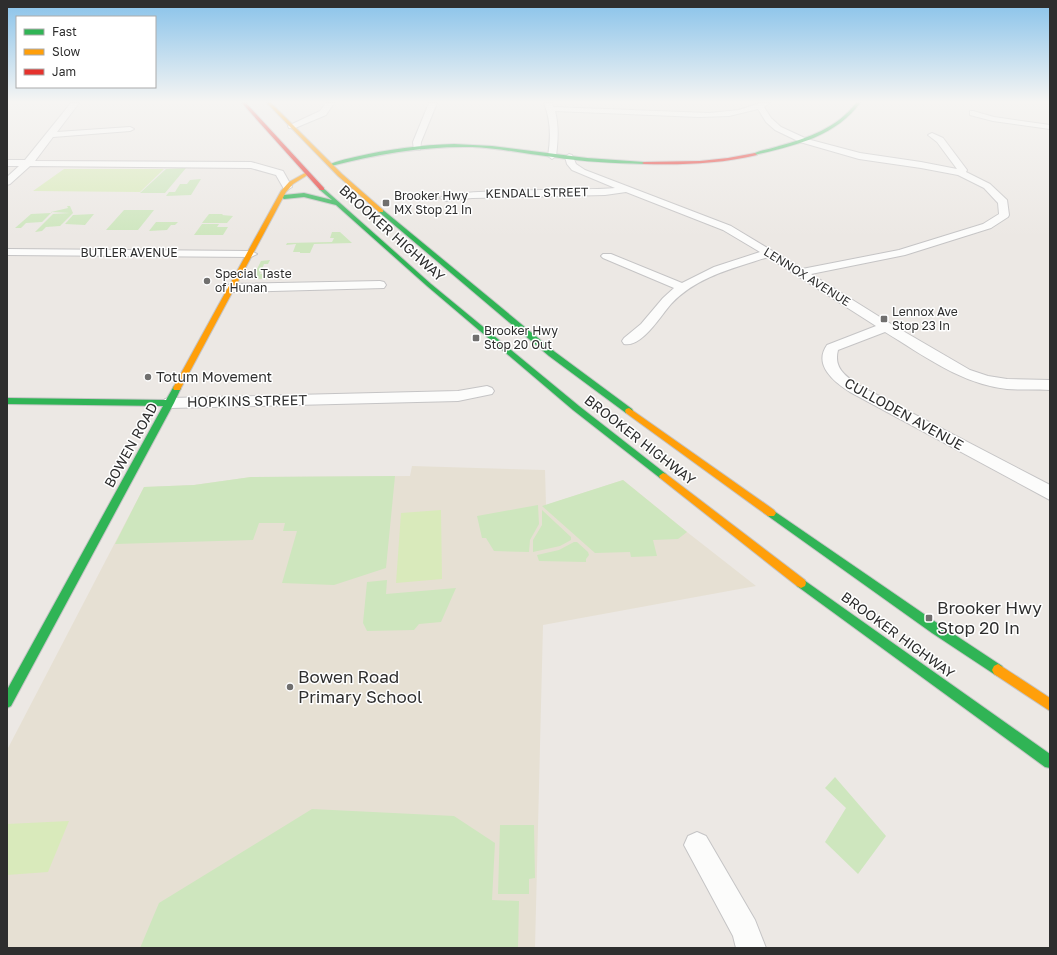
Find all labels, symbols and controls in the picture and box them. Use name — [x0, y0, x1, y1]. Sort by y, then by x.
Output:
legend — [16, 16, 156, 88]
text: Fast — [52, 24, 77, 39]
text: Slow — [52, 44, 80, 59]
text: Jam — [52, 64, 76, 79]
street label: BROOKER HIGHWAY — [336, 181, 449, 284]
street label: KENDALL STREET — [485, 184, 589, 201]
place label: Brooker Hwy MX Stop 21 In — [394, 188, 472, 217]
marker: Brooker Hwy MX Stop 21 In — [381, 198, 391, 208]
street label: LENNOX AVENUE — [761, 244, 853, 309]
street label: BUTLER AVENUE — [80, 245, 178, 260]
place label: Special Taste of Hunan — [215, 266, 292, 295]
marker: Special Taste of Hunan — [202, 276, 212, 286]
place label: Lennox Ave Stop 23 In — [892, 304, 958, 333]
marker: Lennox Ave Stop 23 In — [879, 314, 889, 324]
place label: Brooker Hwy Stop 20 Out — [484, 323, 558, 352]
marker: Brooker Hwy Stop 20 Out — [471, 333, 481, 343]
place label: Totum Movement — [156, 368, 272, 385]
marker: Totum Movement — [143, 372, 153, 382]
street label: CULLODEN AVENUE — [842, 374, 967, 453]
street label: HOPKINS STREET — [187, 391, 308, 410]
street label: BROOKER HIGHWAY — [582, 391, 699, 488]
street label: BOWEN ROAD — [100, 399, 161, 490]
street label: BROOKER HIGHWAY — [838, 588, 958, 681]
place label: Brooker Hwy Stop 20 In — [937, 597, 1042, 638]
marker: Brooker Hwy Stop 20 In — [924, 613, 934, 623]
place label: Bowen Road Primary School — [298, 666, 422, 707]
marker: Bowen Road Primary School — [285, 682, 295, 692]

